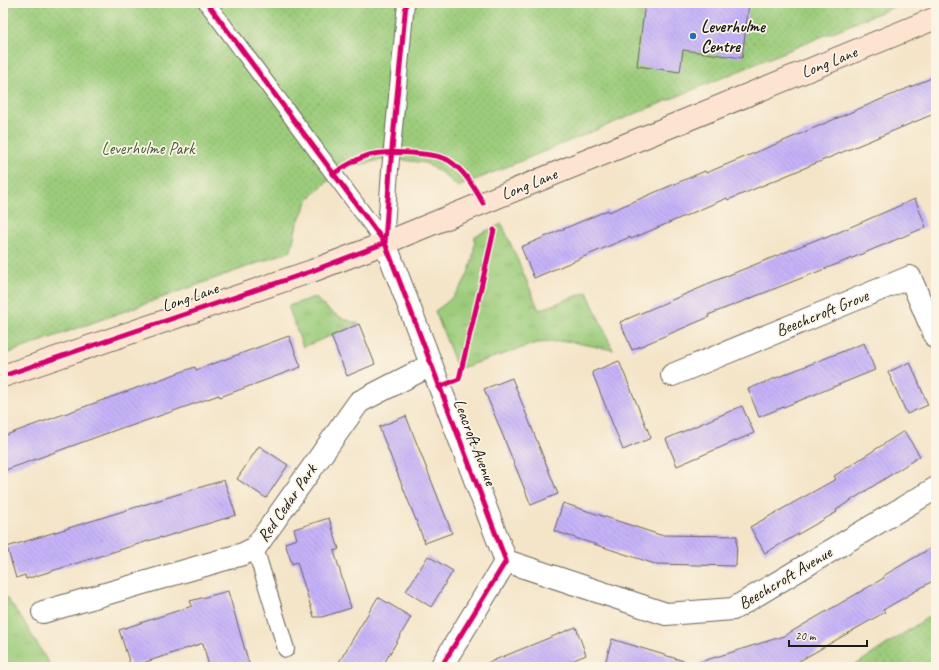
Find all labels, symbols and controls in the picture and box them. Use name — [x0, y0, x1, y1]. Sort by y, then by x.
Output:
place label: Leverhulme Centre — [701, 16, 767, 57]
marker: Leverhulme Centre — [688, 31, 698, 41]
street label: Long Lane — [798, 41, 861, 83]
park label: Leverhulme Park — [101, 138, 196, 159]
street label: Long Lane — [498, 163, 561, 205]
street label: Long Lane — [159, 277, 222, 316]
street label: Beechcroft Grove — [773, 284, 873, 341]
street label: Leacroft Avenue — [449, 396, 502, 490]
street label: Red Cedar Park — [253, 459, 322, 546]
street label: Beechcroft Avenue — [734, 541, 837, 614]
scale bar — [789, 622, 867, 648]
text: 20 m — [795, 628, 817, 644]

